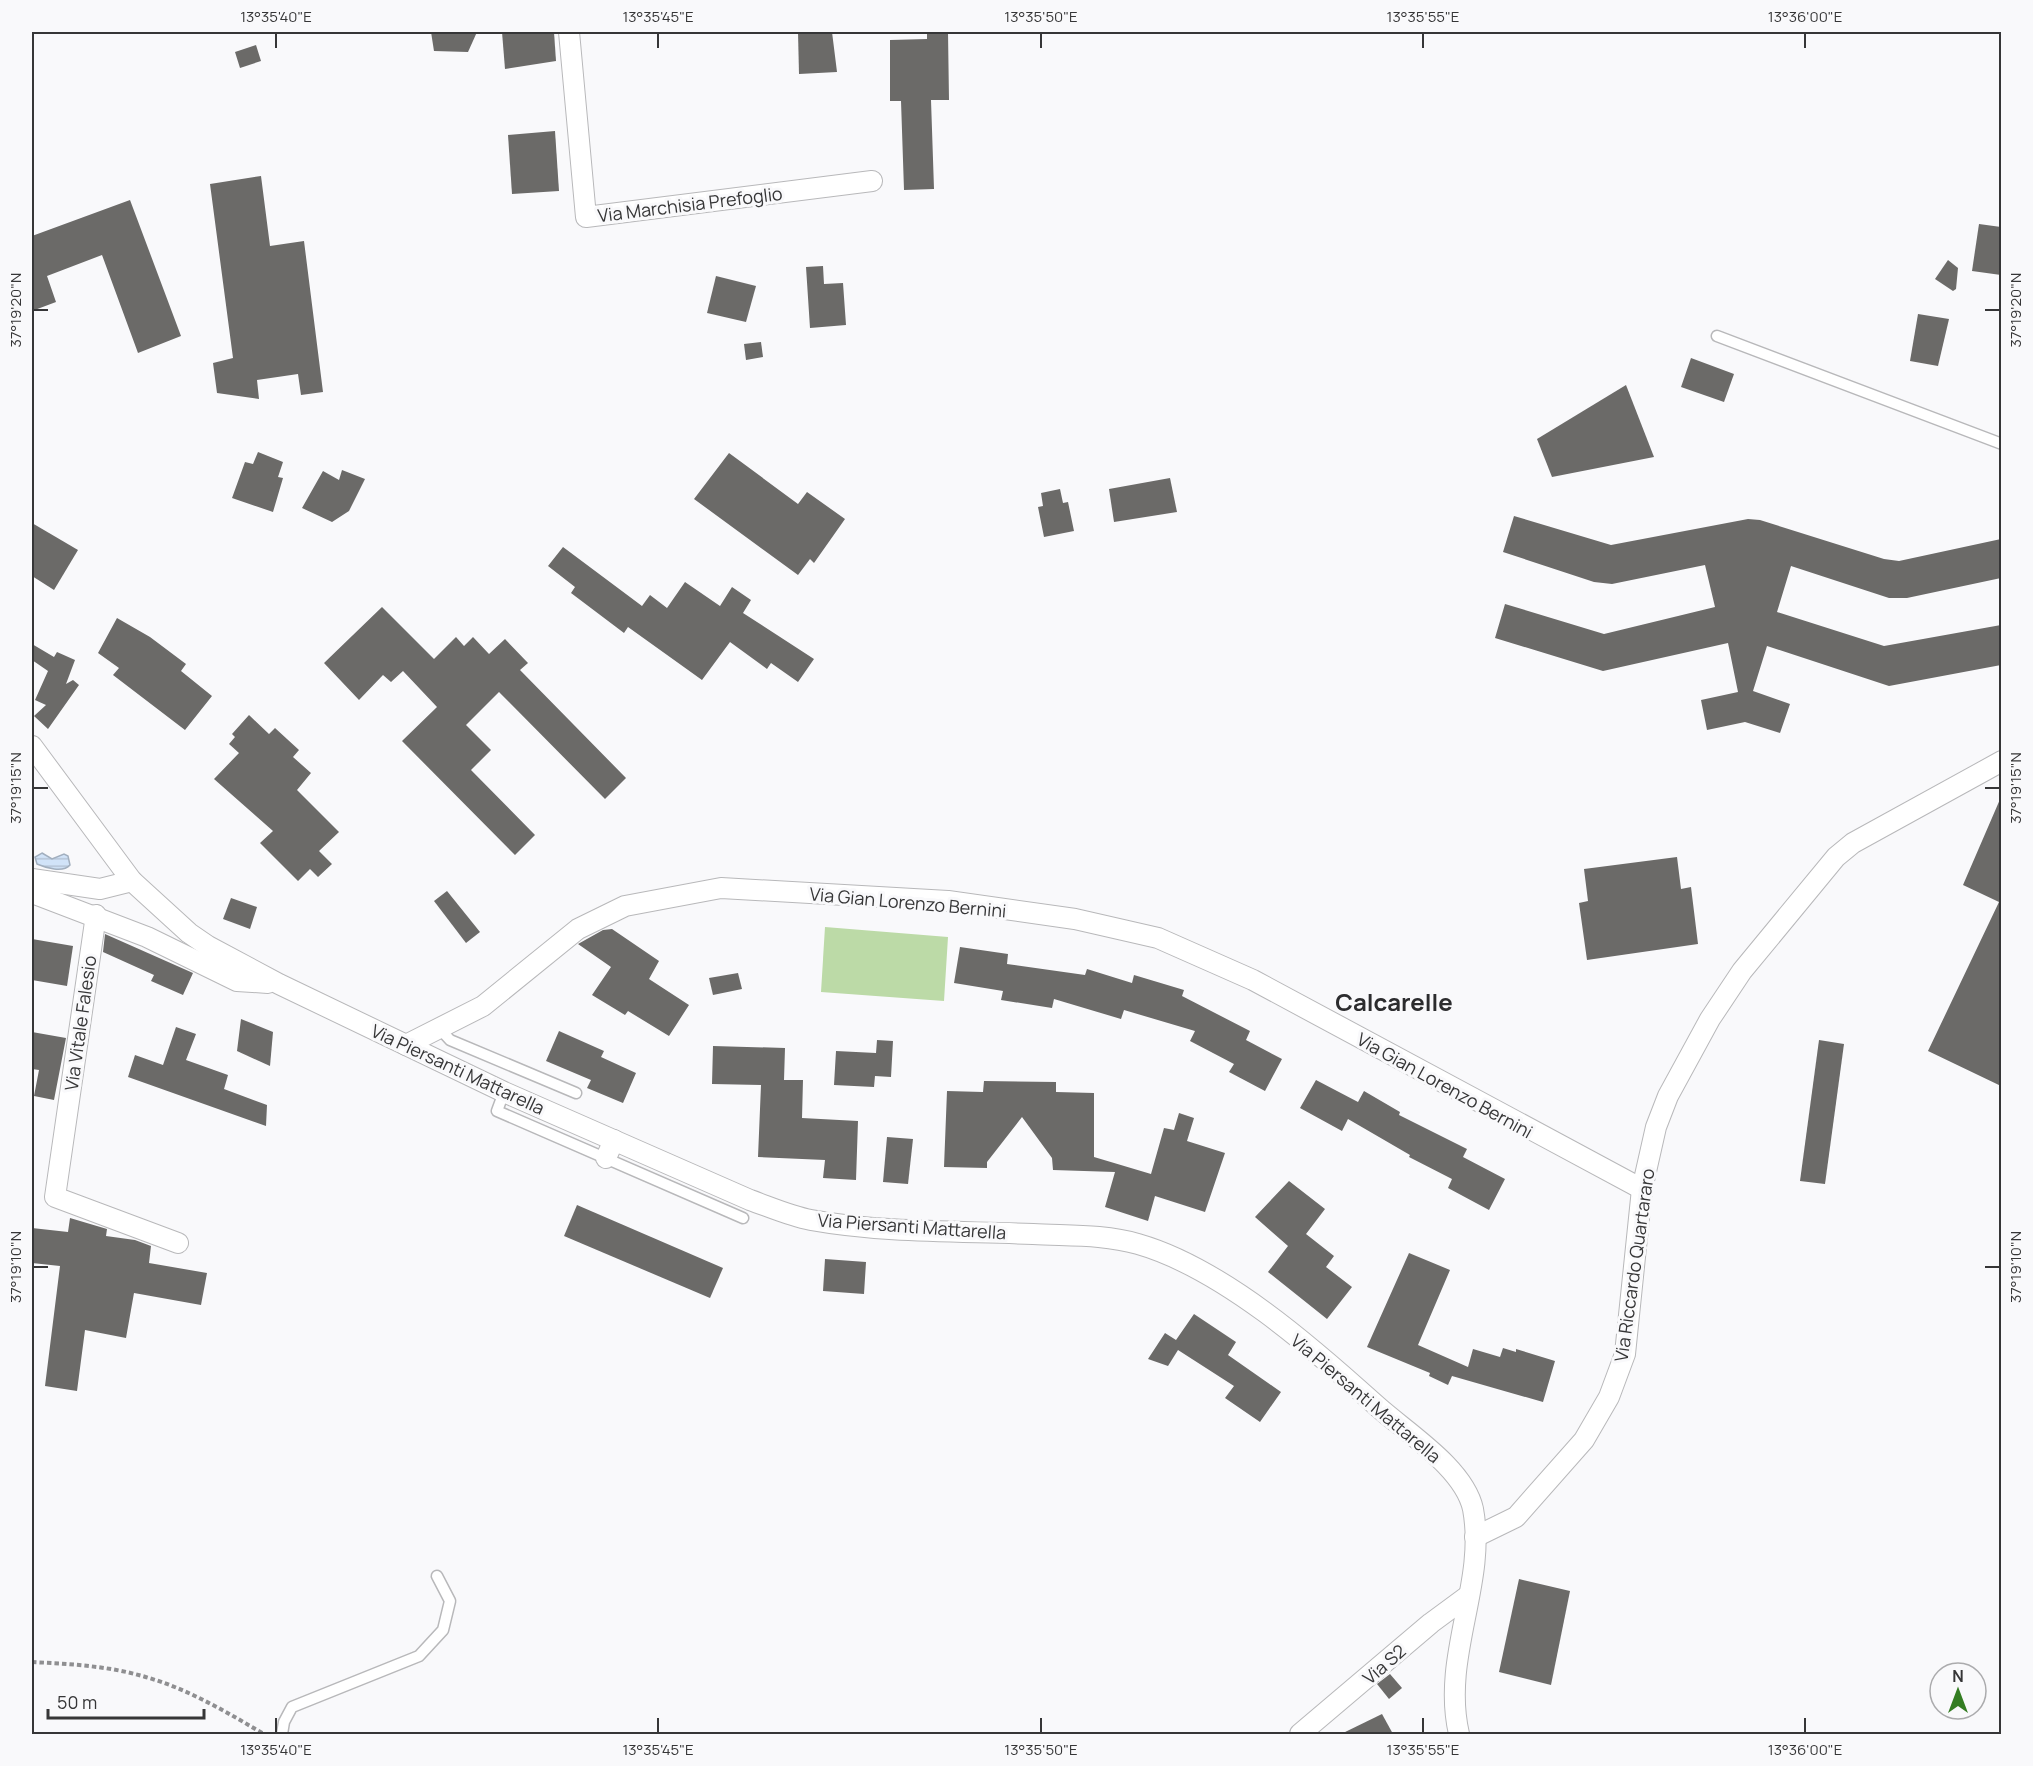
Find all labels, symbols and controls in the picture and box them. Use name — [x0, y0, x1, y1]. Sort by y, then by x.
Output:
text: 13°35'40"E — [240, 6, 312, 27]
text: 13°35'45"E — [622, 6, 694, 27]
text: 13°35'50"E — [1004, 6, 1078, 27]
text: 13°35'55"E — [1387, 6, 1459, 27]
text: 13°36'00"E — [1768, 6, 1842, 27]
street label: Via Marchisia Prefoglio — [596, 181, 784, 227]
text: 37°19'20"N — [5, 273, 26, 347]
text: 37°19'20"N — [2005, 273, 2026, 347]
text: 37°19'15"N — [5, 752, 26, 824]
text: 37°19'15"N — [2005, 752, 2026, 824]
street label: Via Gian Lorenzo Bernini — [809, 881, 1007, 923]
street label: Via Vitale Falesio — [59, 954, 101, 1092]
district label: Calcarelle — [1335, 985, 1453, 1018]
street label: Via Piersanti Mattarella — [367, 1018, 549, 1120]
street label: Via Gian Lorenzo Bernini — [1353, 1027, 1537, 1143]
street label: Via Riccardo Quartararo — [1609, 1167, 1659, 1363]
street label: Via Piersanti Mattarella — [817, 1207, 1007, 1245]
text: 37°19'10"N — [5, 1231, 26, 1303]
text: 37°19'10"N — [2005, 1231, 2026, 1303]
street label: Via Piersanti Mattarella — [1286, 1328, 1446, 1468]
street label: Via S2 — [1357, 1639, 1411, 1689]
north arrow — [1928, 1661, 1988, 1721]
text: N — [1952, 1665, 1964, 1687]
scale bar — [48, 1682, 204, 1720]
text: 50 m — [57, 1690, 97, 1714]
text: 13°35'40"E — [240, 1739, 312, 1760]
text: 13°35'45"E — [622, 1739, 694, 1760]
text: 13°35'50"E — [1004, 1739, 1078, 1760]
text: 13°35'55"E — [1387, 1739, 1459, 1760]
text: 13°36'00"E — [1768, 1739, 1842, 1760]

